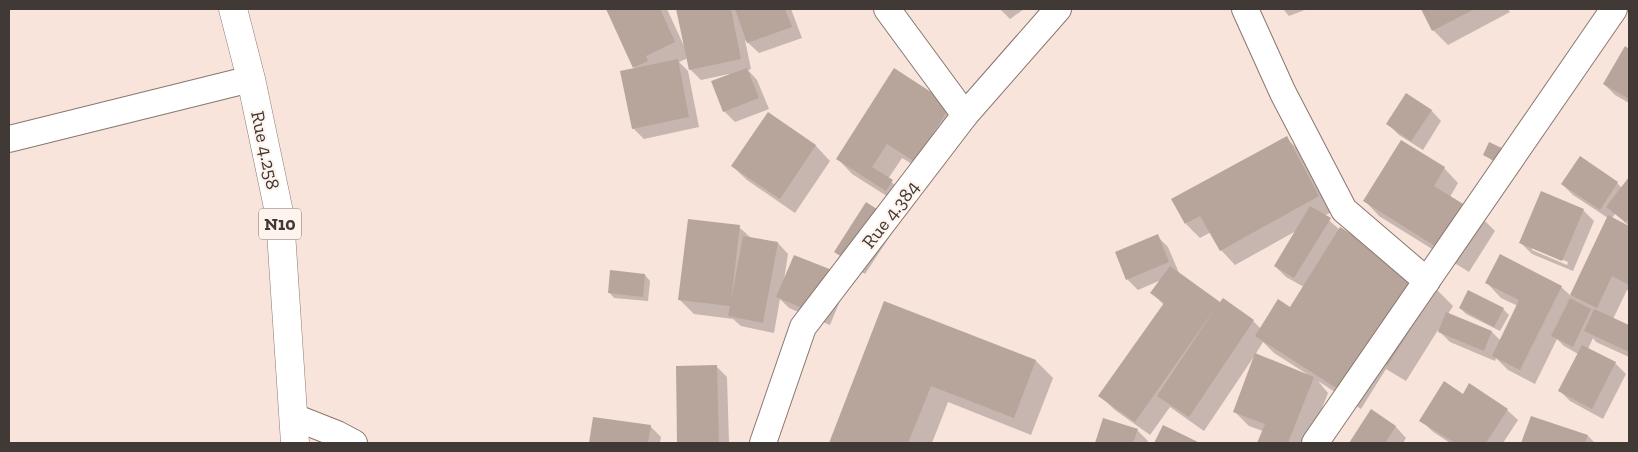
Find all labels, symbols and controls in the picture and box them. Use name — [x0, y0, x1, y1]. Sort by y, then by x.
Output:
street label: Rue 4.258 — [246, 109, 285, 191]
street label: Rue 4.384 — [857, 176, 924, 253]
road number: N10 — [259, 208, 301, 240]

